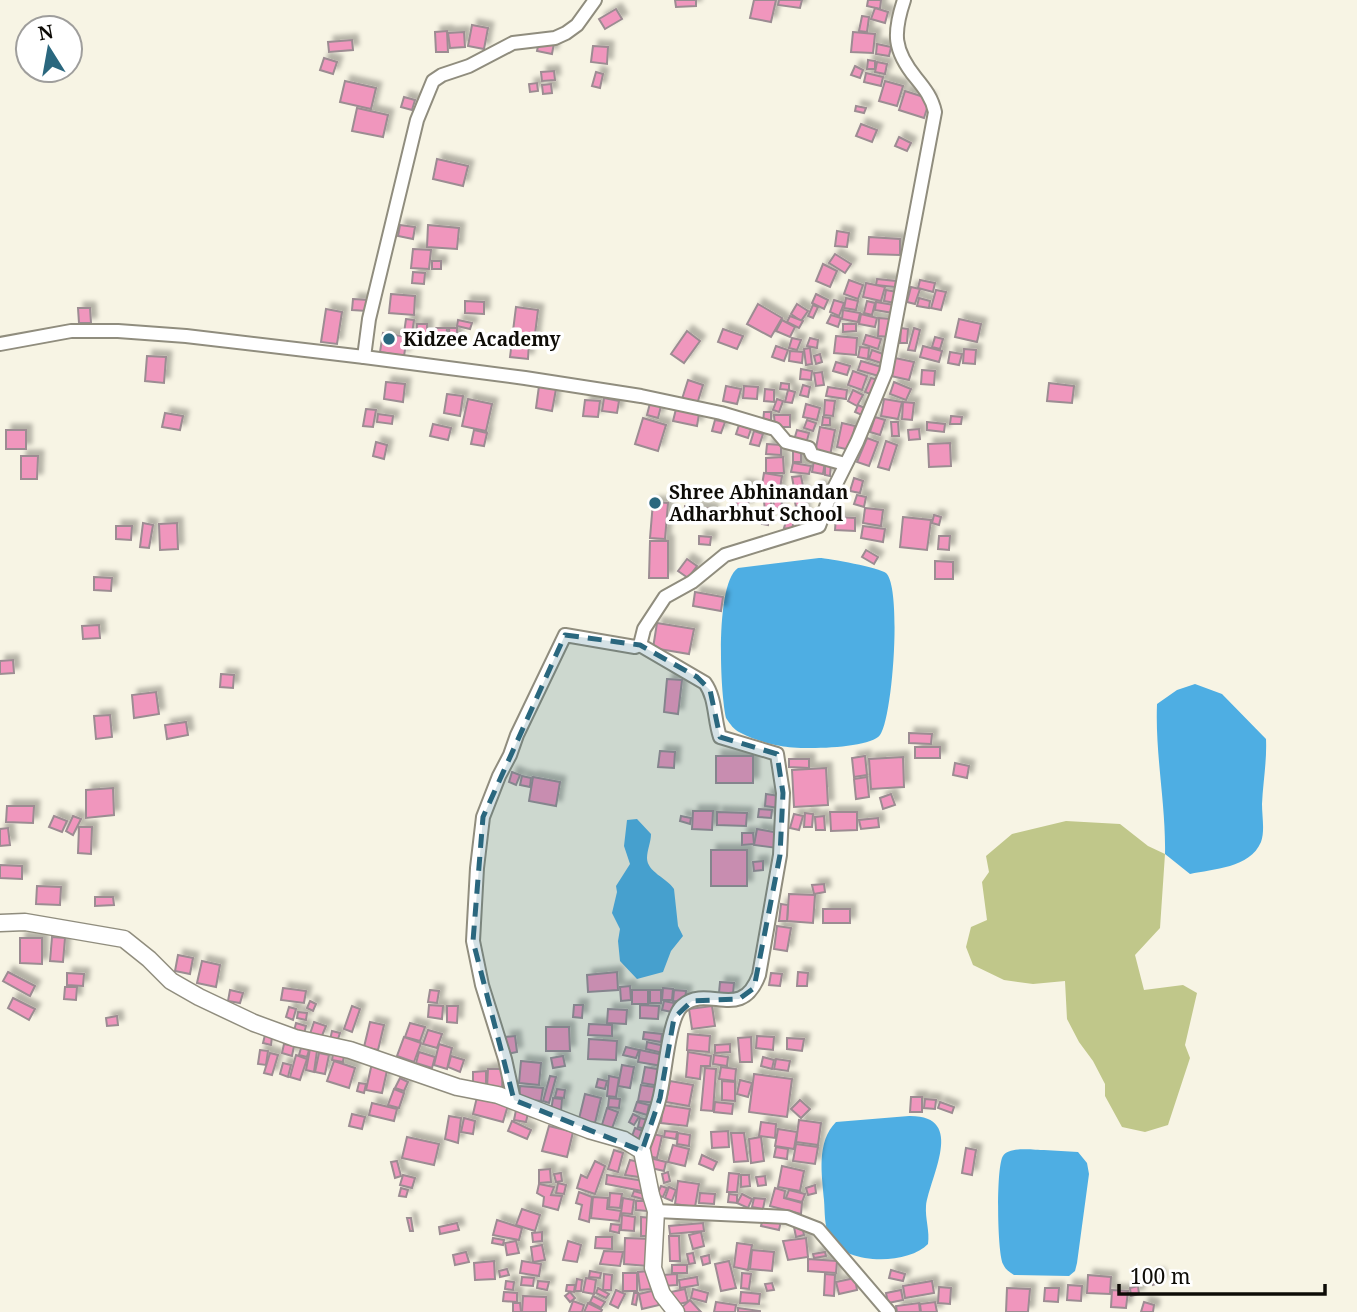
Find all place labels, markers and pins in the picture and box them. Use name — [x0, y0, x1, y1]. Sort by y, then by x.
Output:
place label: Kidzee Academy — [403, 326, 561, 352]
marker: Kidzee Academy — [381, 331, 397, 347]
place label: Shree Abhinandan Adharbhut School — [669, 479, 849, 527]
marker: Shree Abhinandan Adharbhut School — [647, 495, 663, 511]

